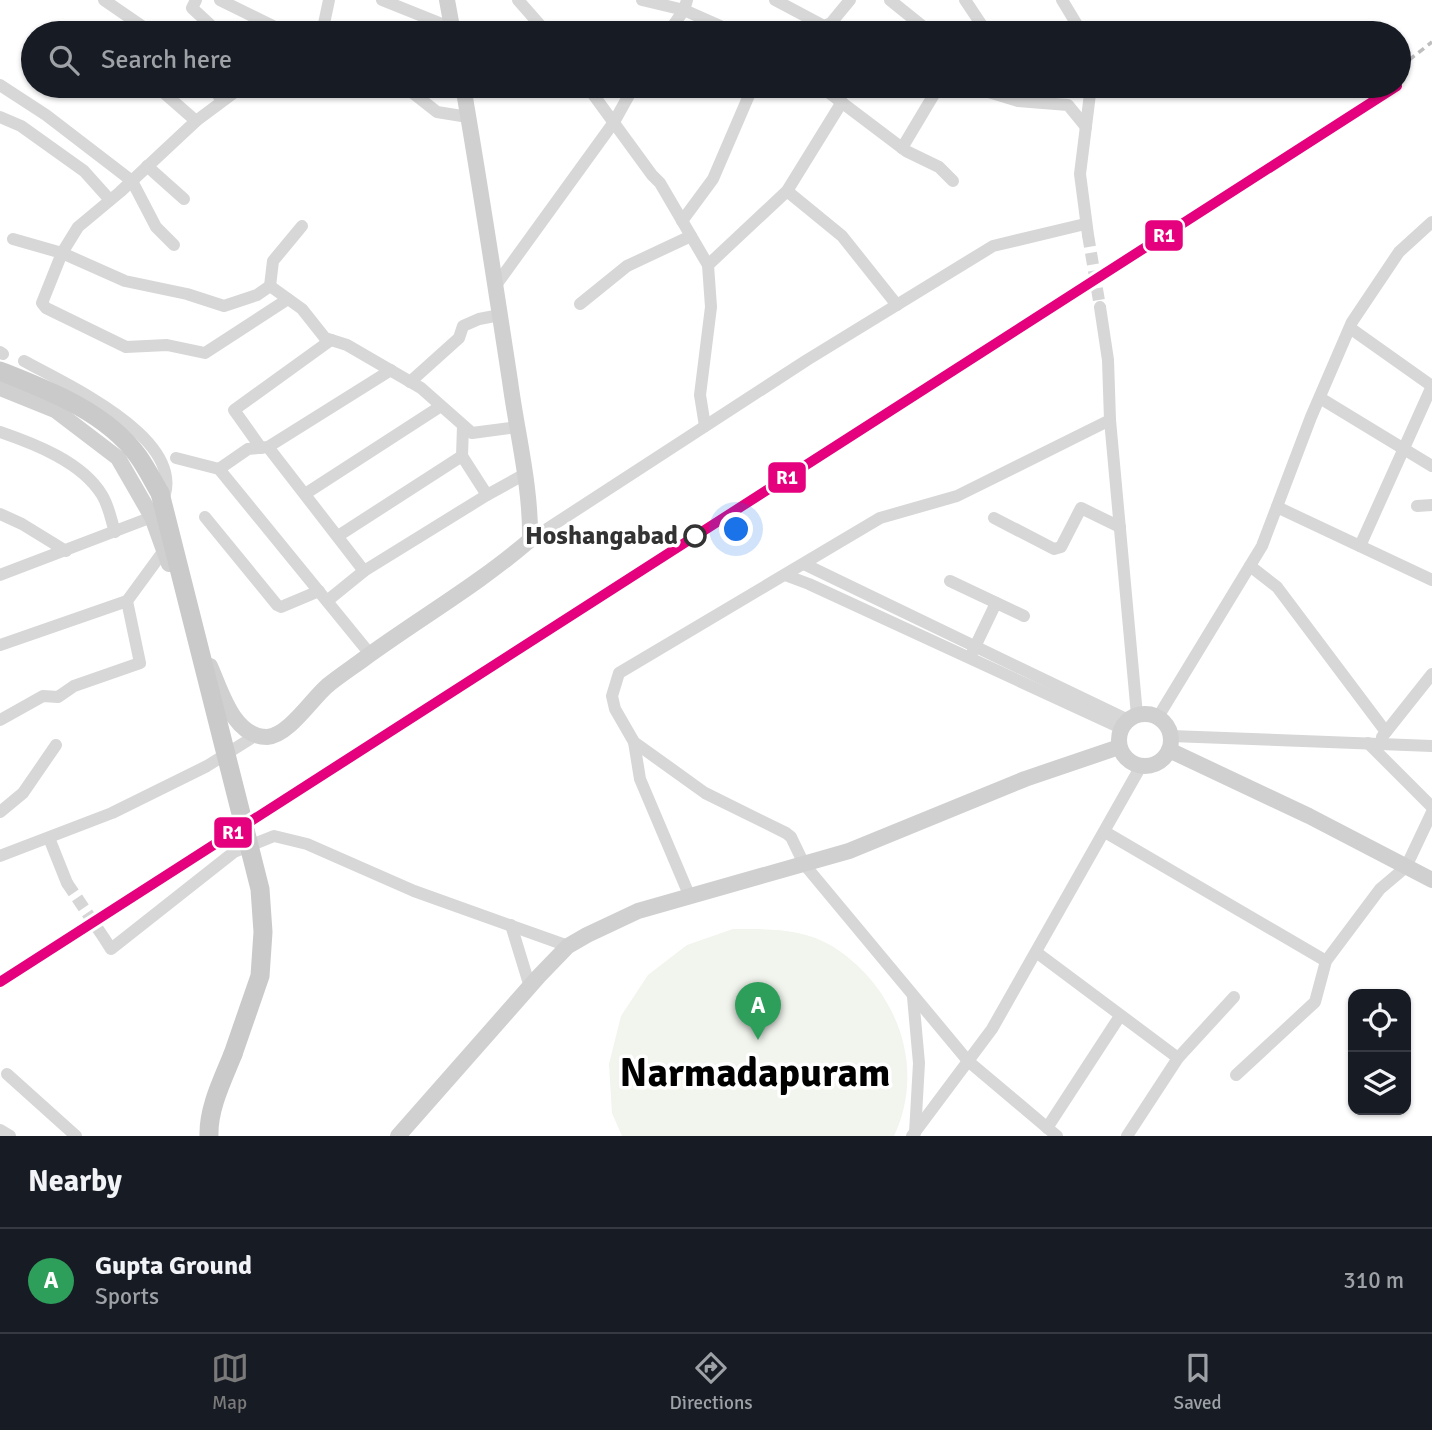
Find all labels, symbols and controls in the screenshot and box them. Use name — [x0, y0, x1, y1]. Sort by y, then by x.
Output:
search box — [21, 21, 1411, 98]
icon: search — [45, 41, 83, 79]
text: Search here — [101, 44, 232, 76]
line badge: R1 — [1144, 219, 1184, 252]
text: R1 — [1153, 224, 1175, 248]
line badge: R1 — [767, 461, 807, 494]
text: R1 — [776, 466, 798, 490]
your location — [719, 512, 753, 546]
place label: Hoshangabad — [525, 520, 678, 552]
marker: Hoshangabad — [684, 525, 706, 547]
line badge: R1 — [213, 816, 253, 849]
text: R1 — [222, 821, 244, 845]
pin: A — [735, 982, 781, 1040]
map controls — [1348, 989, 1411, 1115]
button: locate — [1348, 989, 1411, 1052]
district label: Narmadapuram — [620, 1048, 890, 1098]
button: layers — [1348, 1052, 1411, 1115]
text: Nearby — [28, 1163, 122, 1200]
text: Gupta Ground — [95, 1250, 252, 1282]
text: A — [44, 1266, 58, 1295]
text: 310 m — [1343, 1266, 1404, 1295]
text: Sports — [95, 1282, 159, 1311]
tab: Map — [211, 1349, 249, 1415]
tab: Directions — [670, 1349, 753, 1415]
tab: Saved — [1174, 1349, 1221, 1415]

